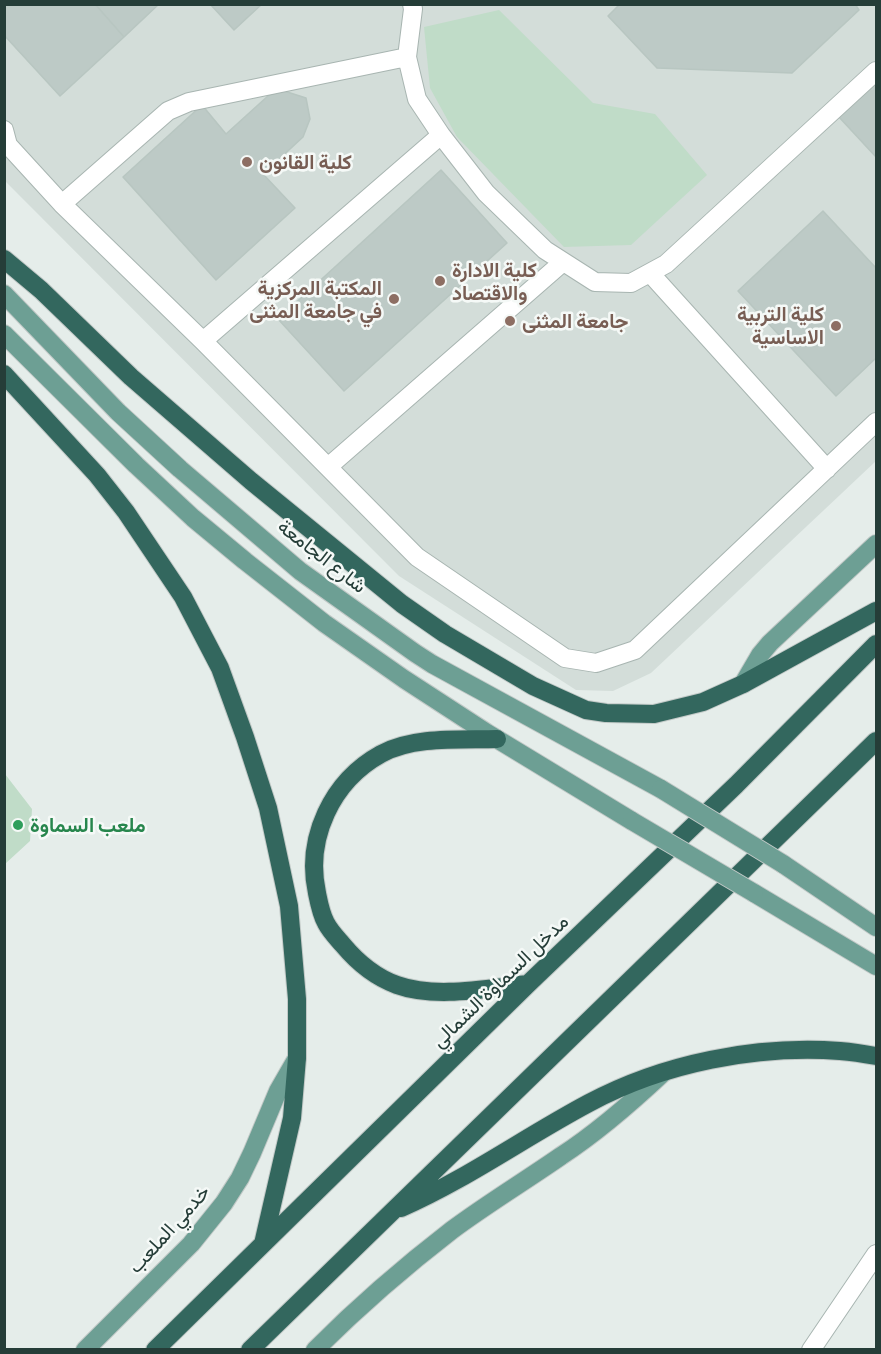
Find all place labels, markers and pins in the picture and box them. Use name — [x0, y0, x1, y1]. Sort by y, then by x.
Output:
place label: كلية القانون — [259, 150, 352, 174]
marker: كلية القانون — [240, 155, 254, 169]
place label: كلية الادارة والاقتصاد — [452, 258, 537, 305]
marker: كلية الادارة والاقتصاد — [433, 274, 447, 288]
place label: المكتبة المركزية في جامعة المثنى — [249, 276, 382, 323]
marker: المكتبة المركزية في جامعة المثنى — [387, 292, 401, 306]
place label: كلية التربية الاساسية — [737, 302, 824, 349]
place label: جامعة المثنى — [522, 309, 628, 333]
marker: جامعة المثنى — [503, 314, 517, 328]
marker: كلية التربية الاساسية — [829, 319, 843, 333]
place label: ملعب السماوة — [30, 813, 145, 837]
marker: ملعب السماوة — [11, 818, 25, 832]

